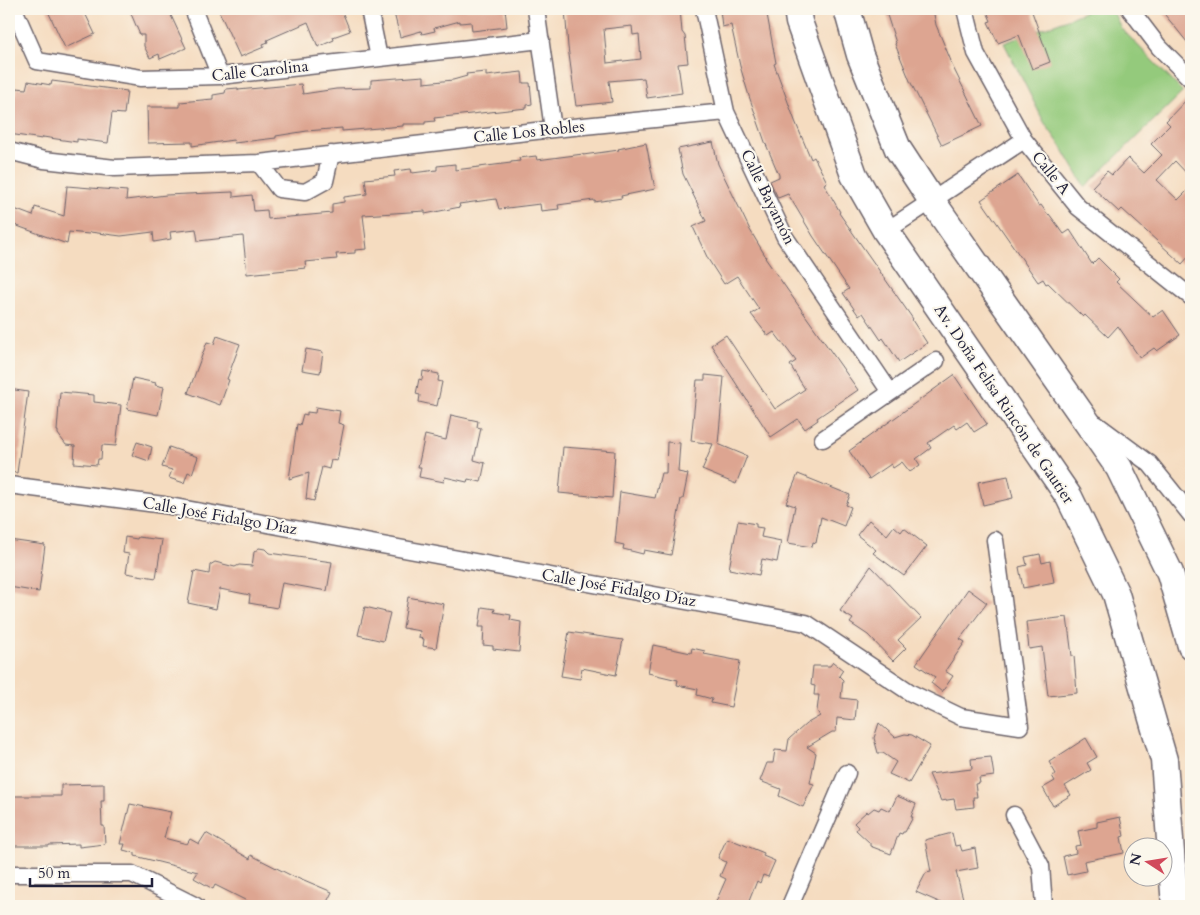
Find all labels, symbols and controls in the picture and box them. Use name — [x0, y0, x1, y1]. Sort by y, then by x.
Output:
street label: Calle Carolina — [211, 55, 310, 87]
street label: Calle Los Robles — [472, 115, 586, 149]
street label: Calle Bayamón — [735, 146, 801, 248]
street label: Calle A — [1027, 147, 1076, 200]
street label: Av. Doña Felisa Rincón de Gautier — [929, 300, 1079, 508]
street label: Calle José Fidalgo Díaz — [141, 492, 299, 540]
street label: Calle José Fidalgo Díaz — [540, 564, 698, 612]
north arrow — [1122, 838, 1172, 888]
text: N — [1125, 851, 1146, 867]
scale bar — [30, 855, 152, 887]
text: 50 m — [38, 863, 70, 883]

